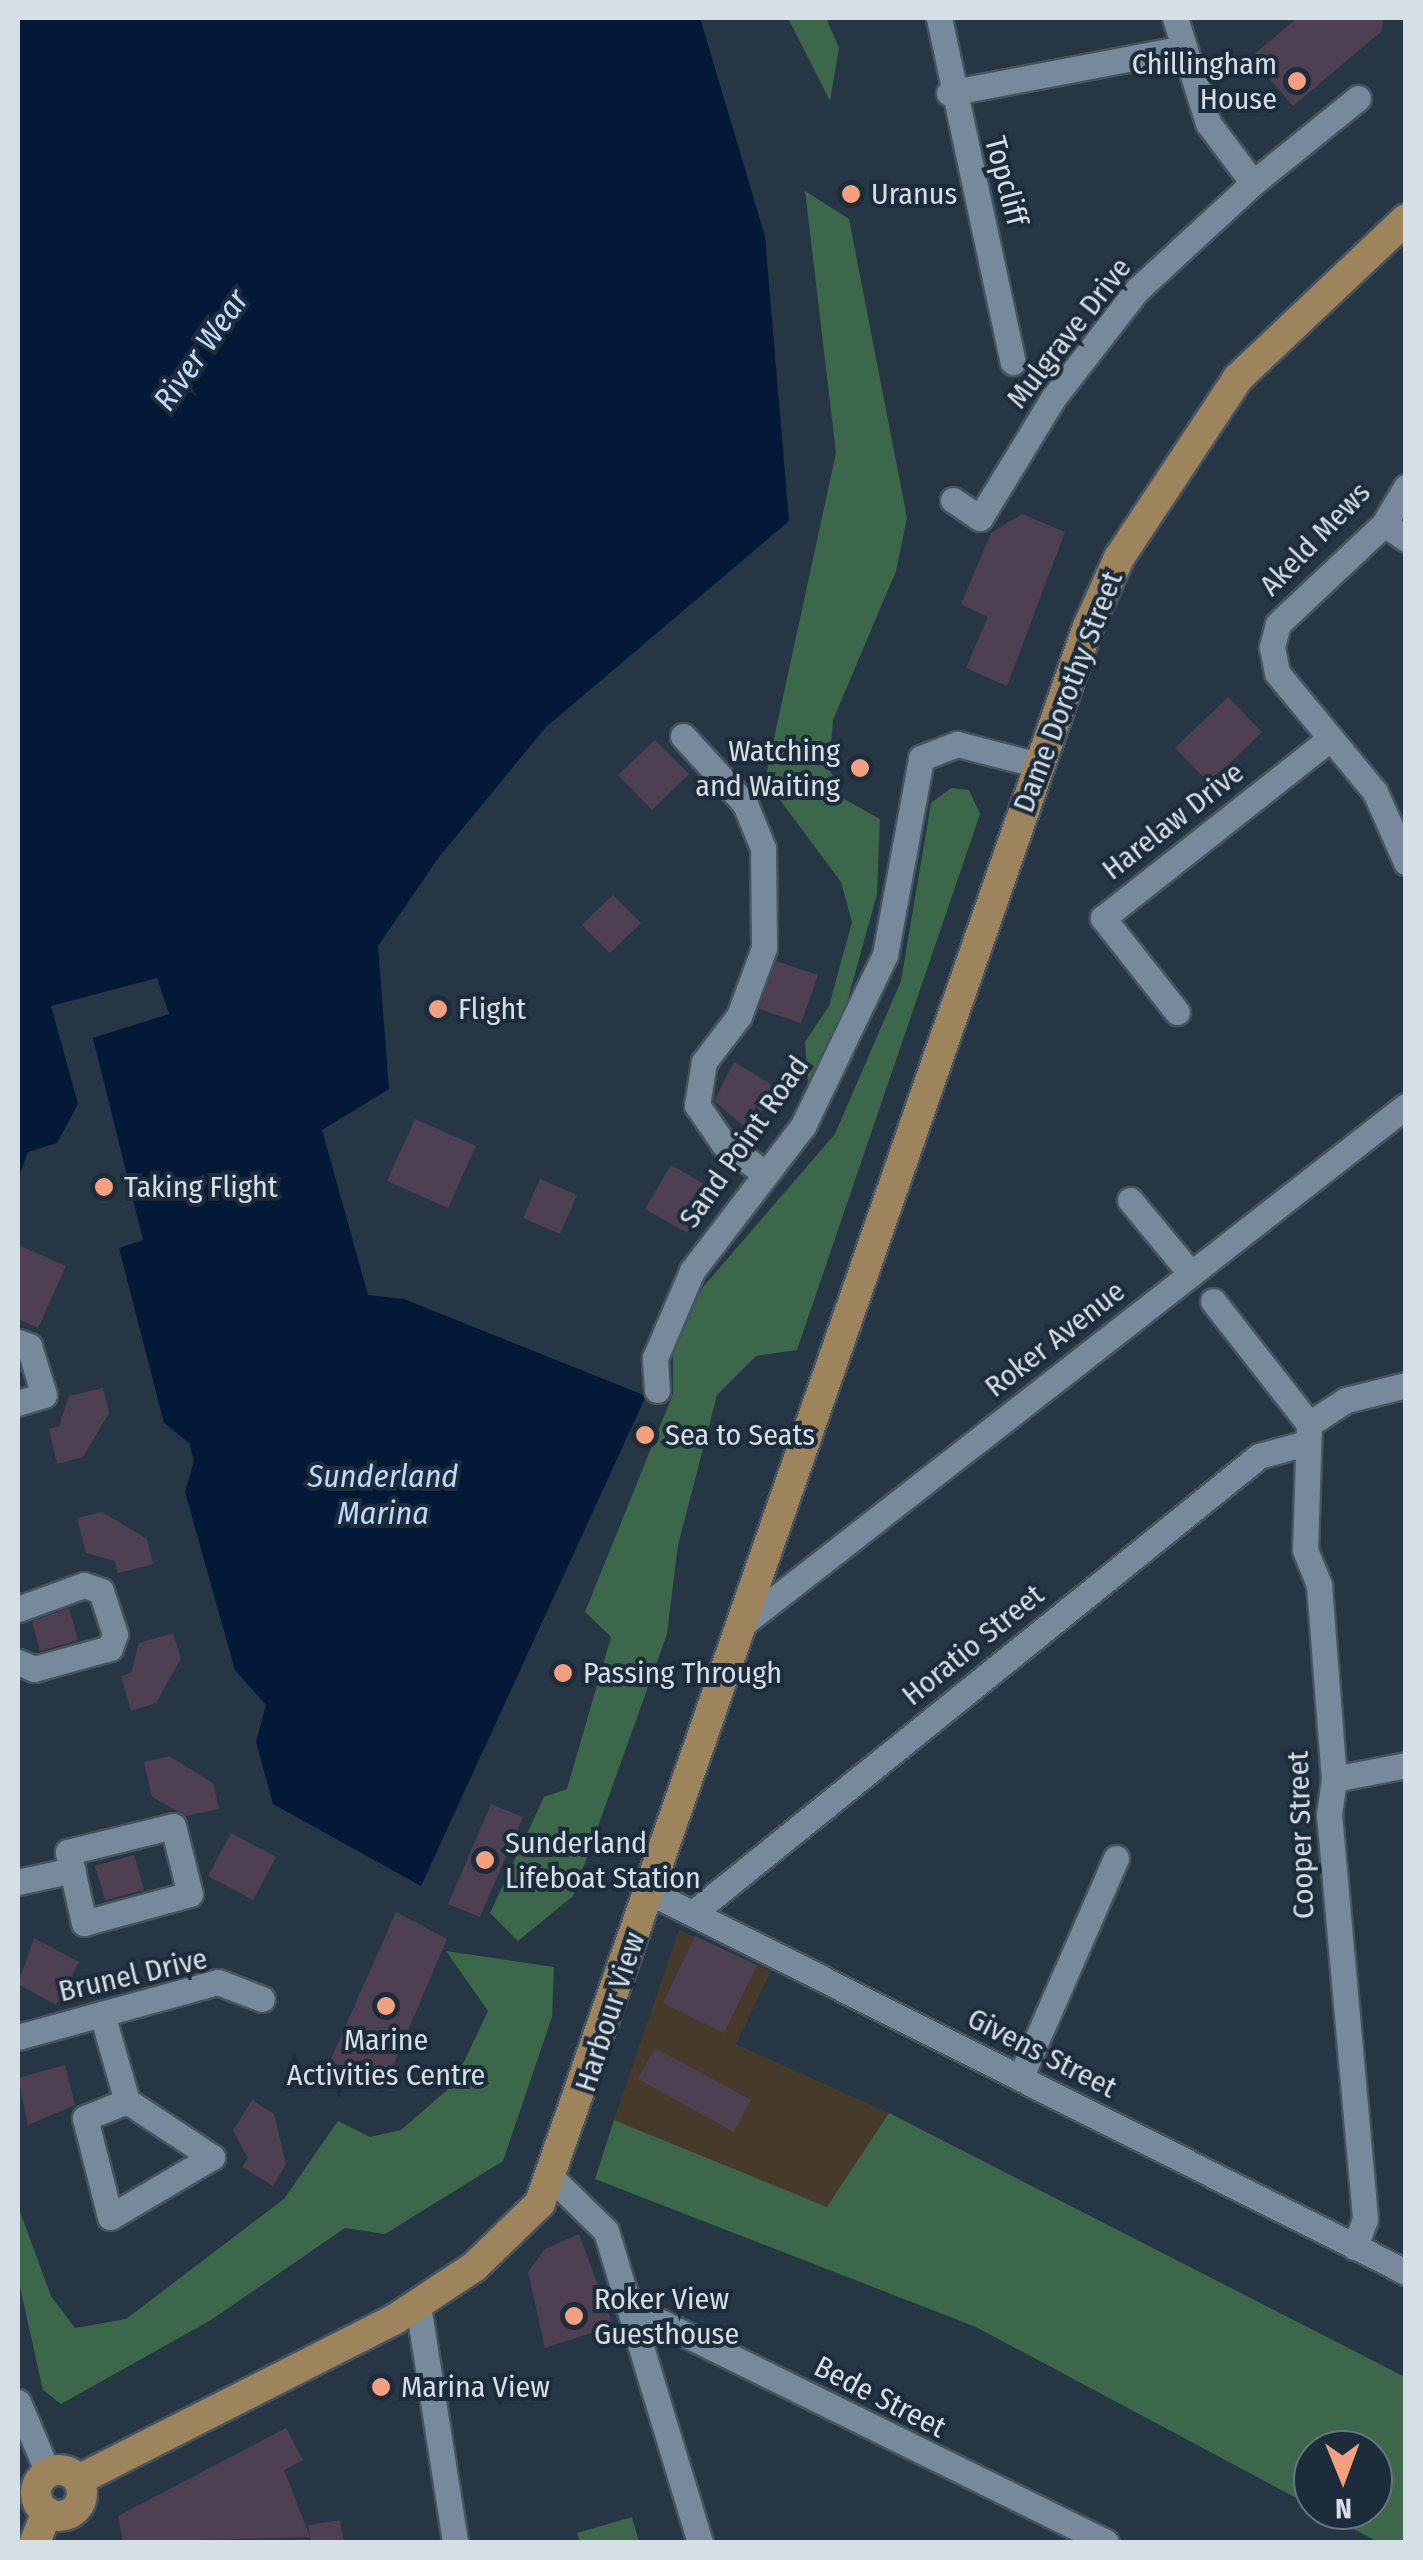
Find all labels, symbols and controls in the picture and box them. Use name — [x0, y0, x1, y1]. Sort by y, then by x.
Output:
place label: Chillingham House — [1132, 46, 1277, 116]
marker: Chillingham House — [1286, 70, 1308, 92]
street label: Topcliff — [977, 133, 1035, 229]
place label: Uranus — [871, 176, 957, 212]
marker: Uranus — [840, 183, 862, 205]
street label: Mulgrave Drive — [999, 250, 1139, 416]
water label: River Wear — [145, 282, 257, 418]
street label: Akeld Mews — [1252, 475, 1378, 603]
street label: Dame Dorothy Street — [1006, 567, 1130, 817]
place label: Watching and Waiting — [695, 733, 840, 804]
street label: Harelaw Drive — [1095, 755, 1251, 887]
marker: Watching and Waiting — [849, 757, 871, 779]
place label: Flight — [458, 991, 526, 1027]
marker: Flight — [427, 998, 449, 1020]
street label: Sand Point Road — [671, 1049, 817, 1235]
place label: Taking Flight — [124, 1169, 278, 1205]
marker: Taking Flight — [93, 1176, 115, 1198]
street label: Roker Avenue — [978, 1273, 1132, 1405]
place label: Sea to Seats — [665, 1417, 815, 1453]
marker: Sea to Seats — [634, 1424, 656, 1446]
water label: Sunderland Marina — [308, 1458, 458, 1533]
street label: Horatio Street — [895, 1577, 1051, 1713]
place label: Passing Through — [583, 1655, 782, 1691]
marker: Passing Through — [552, 1662, 574, 1684]
street label: Cooper Street — [1280, 1750, 1322, 1920]
place label: Sunderland Lifeboat Station — [505, 1825, 701, 1896]
marker: Sunderland Lifeboat Station — [474, 1849, 496, 1871]
street label: Harbour View — [567, 1928, 653, 2096]
street label: Brunel Drive — [55, 1940, 211, 2010]
marker: Marine Activities Centre — [375, 1995, 397, 2017]
street label: Givens Street — [962, 2000, 1122, 2106]
place label: Marine Activities Centre — [287, 2022, 485, 2092]
place label: Roker View Guesthouse — [594, 2281, 739, 2352]
marker: Roker View Guesthouse — [563, 2305, 585, 2327]
street label: Bede Street — [808, 2349, 952, 2445]
place label: Marina View — [401, 2369, 550, 2405]
marker: Marina View — [370, 2376, 392, 2398]
north arrow — [1293, 2430, 1393, 2530]
text: N — [1335, 2492, 1352, 2525]

